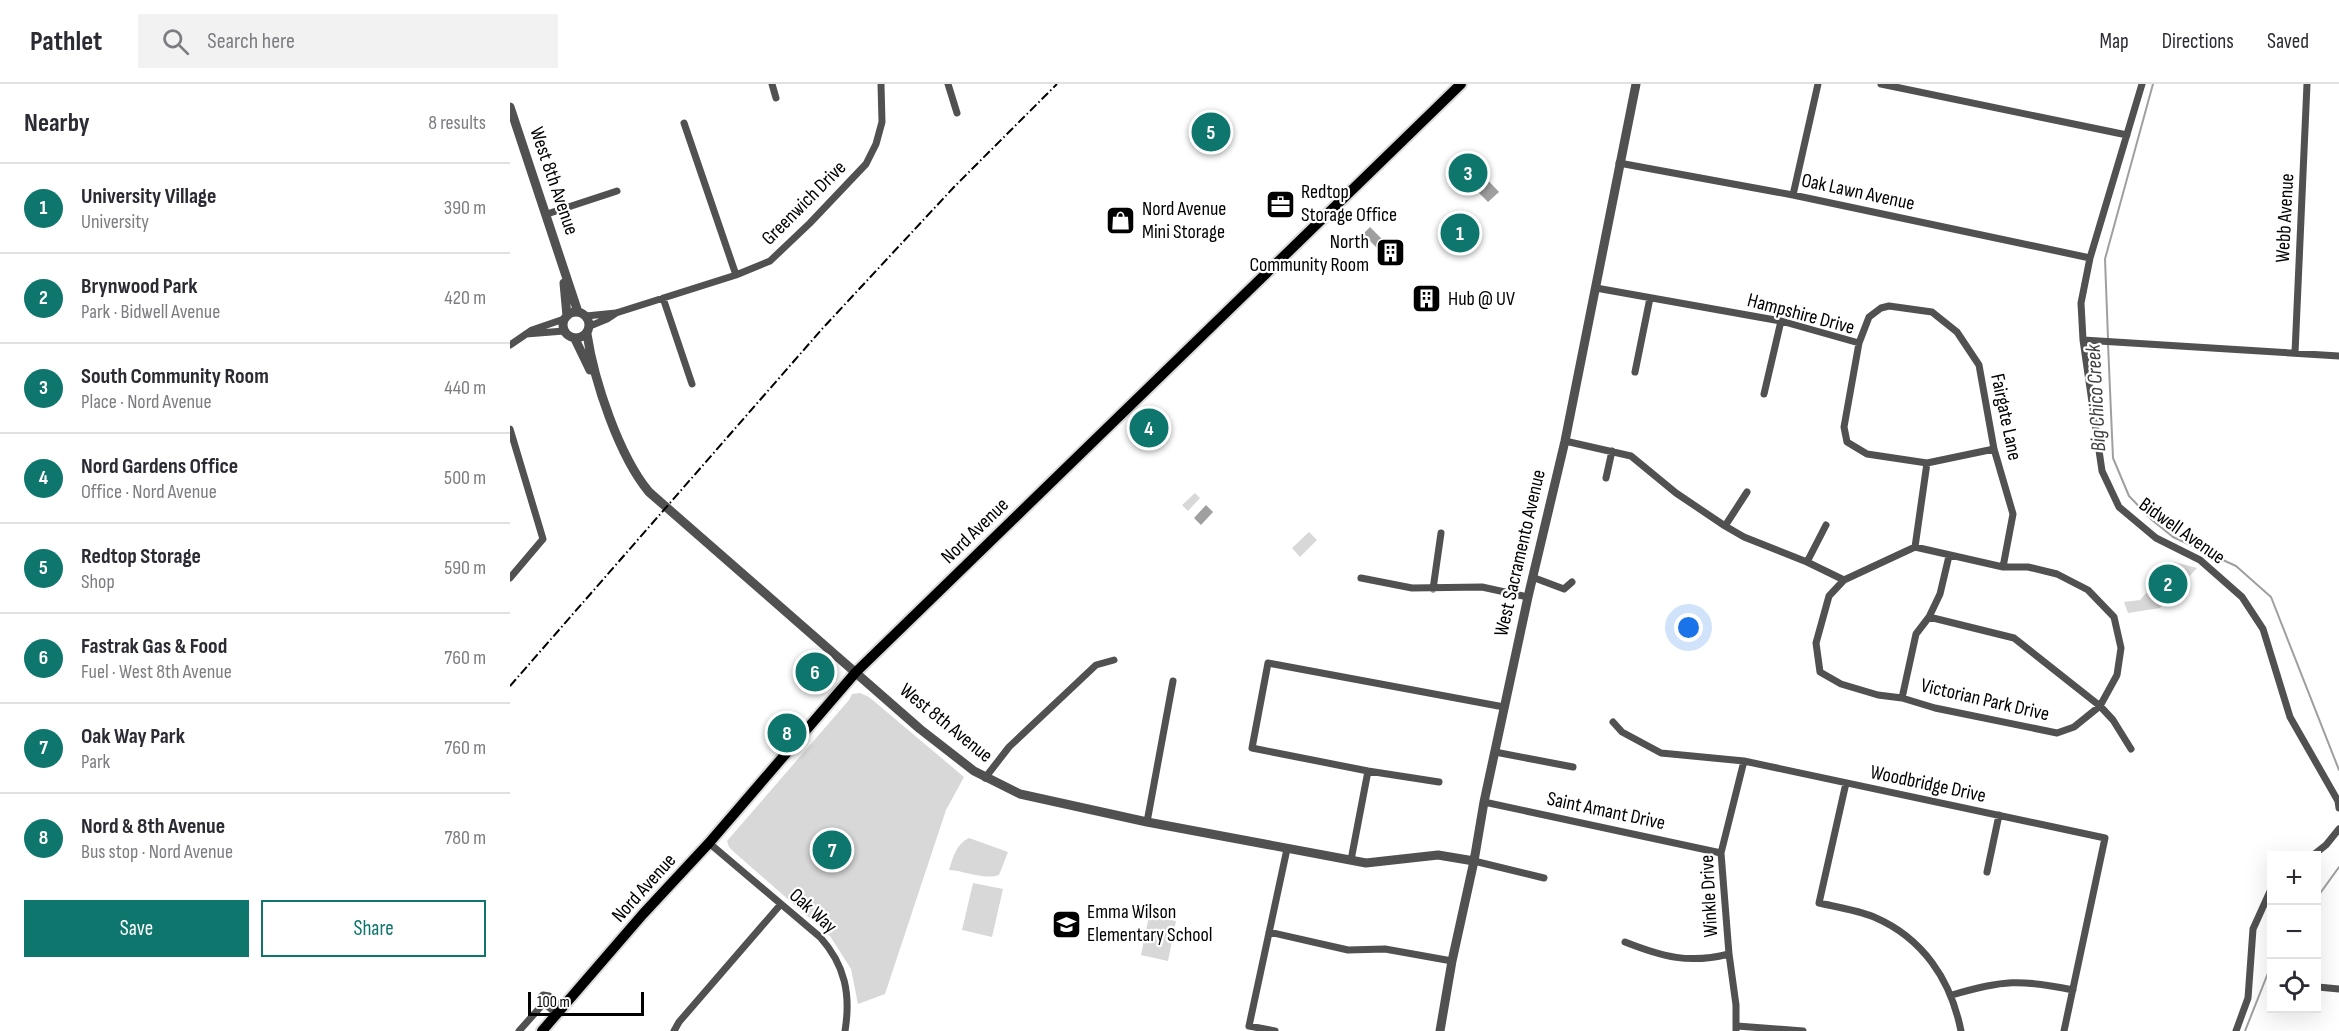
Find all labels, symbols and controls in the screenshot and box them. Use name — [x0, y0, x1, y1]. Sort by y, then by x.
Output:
search box — [138, 14, 558, 68]
text: Pathlet — [30, 25, 102, 58]
icon: search — [159, 25, 192, 58]
text: Search here — [207, 28, 295, 55]
text: Map — [2099, 29, 2129, 54]
text: Directions — [2162, 29, 2234, 54]
text: Saved — [2267, 29, 2309, 54]
text: Nearby — [24, 108, 90, 139]
pin: 5 — [1192, 110, 1230, 154]
text: 8 results — [428, 111, 486, 135]
street label: West 8th Avenue — [524, 124, 584, 238]
pin: 3 — [1448, 150, 1488, 196]
street label: Greenwich Drive — [757, 156, 851, 250]
street label: Oak Lawn Avenue — [1799, 168, 1917, 216]
street label: Webb Avenue — [2271, 173, 2299, 263]
place label: Redtop Storage Office — [1301, 180, 1397, 227]
text: University Village — [81, 183, 216, 210]
office icon: Redtop Storage Office — [1264, 188, 1296, 220]
text: 1 — [40, 196, 47, 220]
text: 390 m — [444, 196, 486, 220]
place label: Nord Avenue Mini Storage — [1142, 197, 1226, 244]
shop icon: Nord Avenue Mini Storage — [1105, 205, 1137, 237]
text: University — [81, 210, 149, 234]
pin: 1 — [1440, 210, 1480, 256]
place label: North Community Room — [1249, 230, 1369, 277]
building icon: North Community Room — [1374, 237, 1406, 269]
text: Brynwood Park — [81, 273, 198, 300]
building icon: Hub @ UV — [1411, 283, 1443, 315]
text: 2 — [39, 286, 48, 310]
text: 420 m — [444, 286, 486, 310]
place label: Hub @ UV — [1448, 287, 1515, 311]
street label: Hampshire Drive — [1745, 288, 1857, 340]
text: Park · Bidwell Avenue — [81, 300, 220, 324]
water label: Big Chico Creek — [2081, 343, 2111, 452]
text: South Community Room — [81, 363, 269, 390]
street label: Fairgate Lane — [1985, 371, 2027, 463]
text: 3 — [39, 376, 48, 400]
text: 440 m — [444, 376, 486, 400]
text: Place · Nord Avenue — [81, 390, 212, 414]
pin: 4 — [1130, 406, 1168, 450]
text: Nord Gardens Office — [81, 453, 238, 480]
text: 4 — [39, 466, 48, 490]
text: 500 m — [444, 466, 486, 490]
street label: West Sacramento Avenue — [1489, 467, 1551, 639]
text: Office · Nord Avenue — [81, 480, 217, 504]
street label: Nord Avenue — [936, 493, 1014, 569]
street label: Bidwell Avenue — [2134, 493, 2230, 569]
text: Redtop Storage — [81, 543, 201, 570]
text: 5 — [39, 556, 48, 580]
text: 590 m — [444, 556, 486, 580]
pin: 2 — [2148, 562, 2188, 606]
text: Shop — [81, 570, 115, 594]
your location — [1674, 613, 1703, 642]
text: Fastrak Gas & Food — [81, 633, 227, 660]
text: 6 — [39, 646, 48, 670]
text: 760 m — [444, 646, 486, 670]
pin: 6 — [796, 650, 834, 694]
text: Fuel · West 8th Avenue — [81, 660, 232, 684]
street label: Victorian Park Drive — [1918, 674, 2052, 726]
street label: West 8th Avenue — [895, 678, 997, 768]
pin: 8 — [768, 710, 806, 756]
text: Oak Way Park — [81, 723, 185, 750]
text: 7 — [39, 736, 48, 760]
text: 760 m — [444, 736, 486, 760]
text: Park — [81, 750, 110, 774]
street label: Woodbridge Drive — [1868, 760, 1988, 808]
street label: Saint Amant Drive — [1545, 787, 1667, 835]
text: Nord & 8th Avenue — [81, 813, 225, 840]
text: 8 — [39, 826, 48, 850]
text: 780 m — [444, 826, 486, 850]
pin: 7 — [812, 828, 852, 873]
text: Bus stop · Nord Avenue — [81, 840, 233, 864]
street label: Nord Avenue — [607, 849, 681, 927]
map controls — [2267, 851, 2321, 1013]
button: + — [2267, 851, 2321, 905]
street label: Winkle Drive — [1695, 854, 1723, 938]
street label: Oak Way — [784, 883, 842, 939]
button: Save — [24, 900, 249, 957]
button: Share — [261, 900, 486, 957]
place label: Emma Wilson Elementary School — [1087, 900, 1213, 947]
button: − — [2267, 905, 2321, 959]
school or university icon: Emma Wilson Elementary School — [1050, 908, 1082, 940]
button: locate — [2267, 959, 2321, 1013]
scale bar — [528, 989, 644, 1016]
text: 100 m — [537, 993, 570, 1012]

